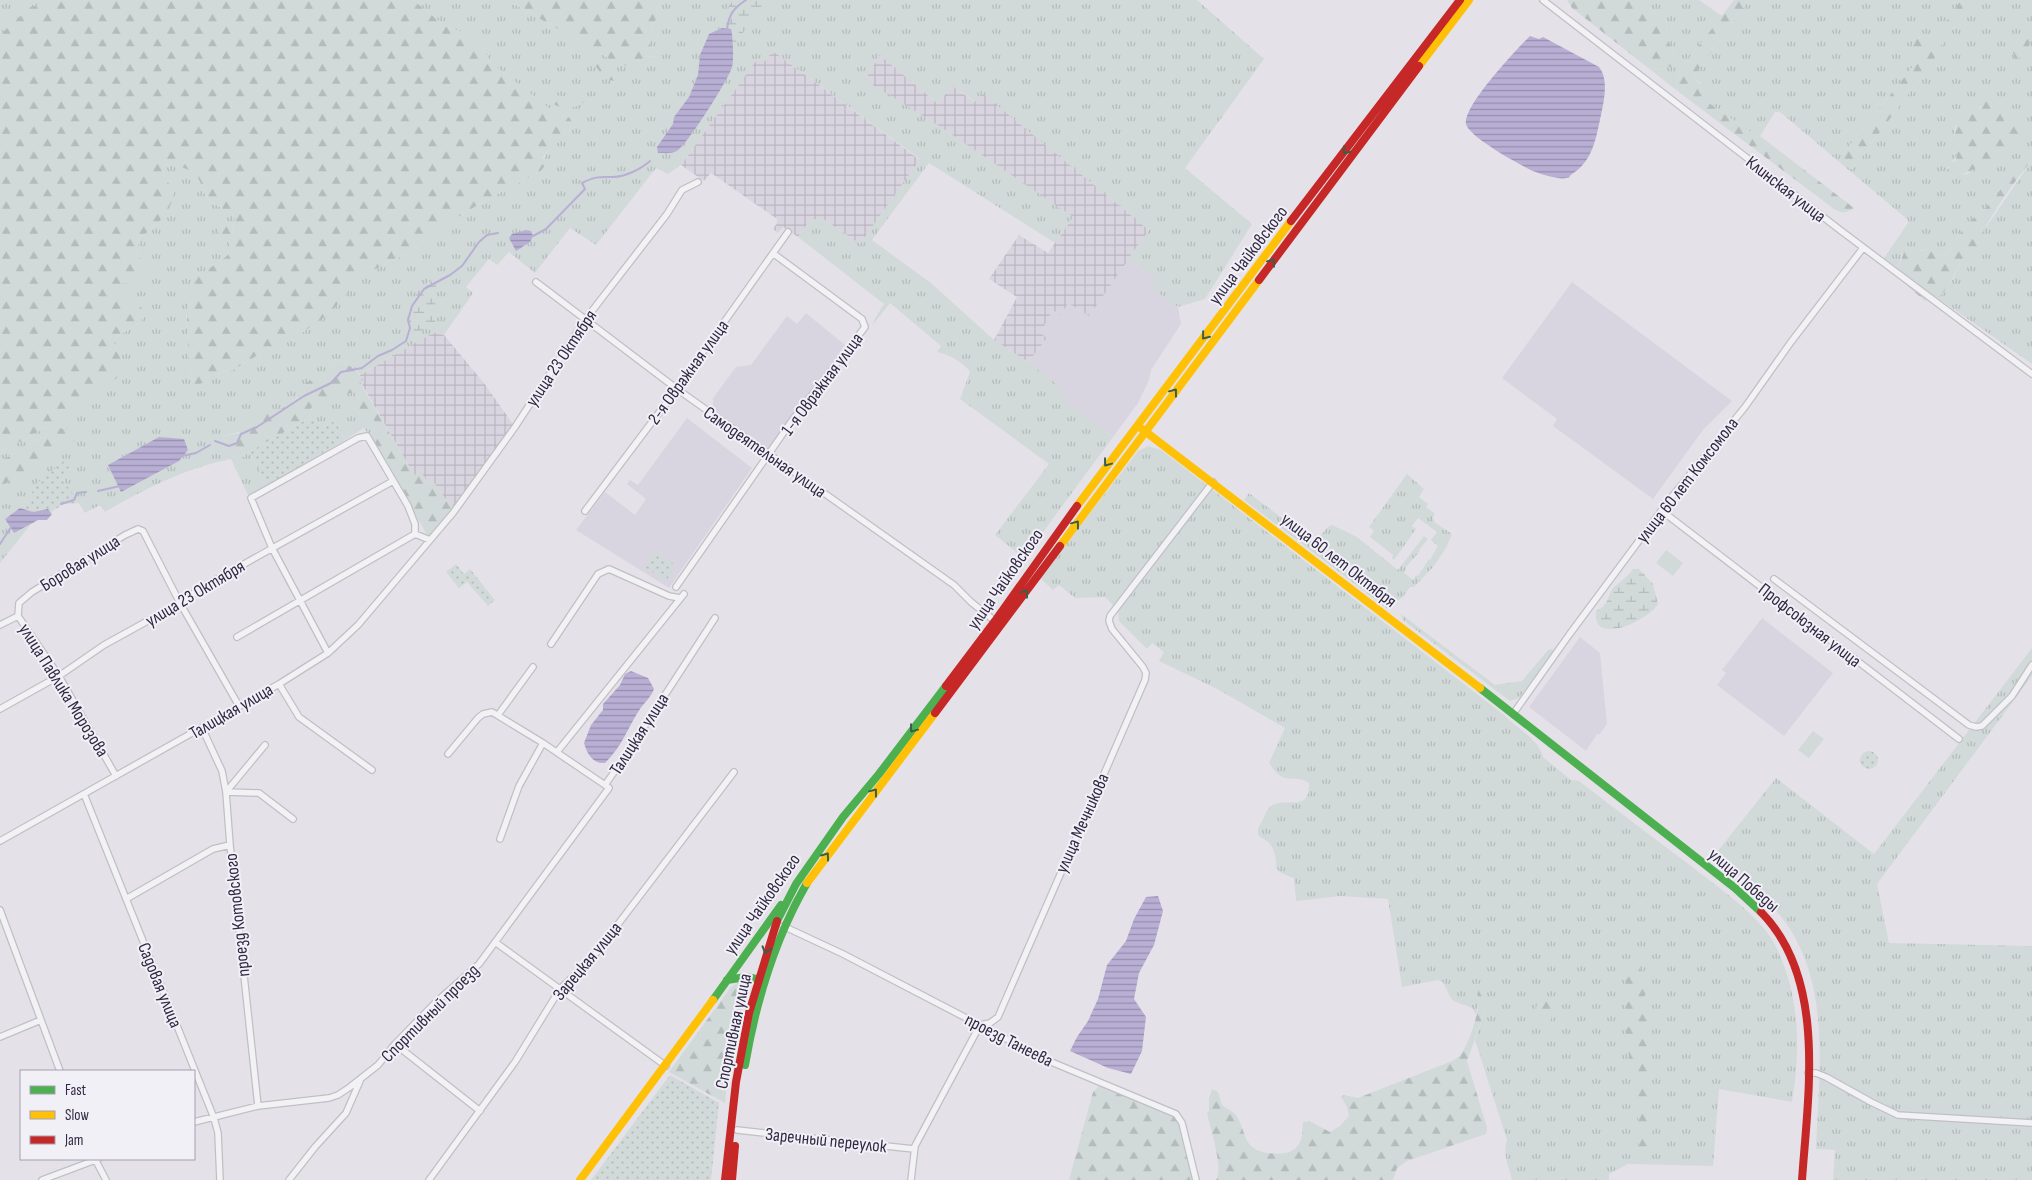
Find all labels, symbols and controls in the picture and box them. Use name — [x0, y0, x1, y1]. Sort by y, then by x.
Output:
one-way arrow — [1342, 145, 1351, 154]
street label: Клинская улица — [1742, 152, 1830, 227]
street label: улица Чайковского — [1204, 202, 1292, 309]
one-way arrow — [1266, 258, 1275, 268]
street label: улица 23 Октября — [521, 306, 601, 411]
street label: 2-я Овражная улица — [643, 316, 733, 429]
street label: 1-я Овражная улица — [777, 329, 868, 440]
one-way arrow — [1201, 330, 1210, 339]
one-way arrow — [1168, 388, 1177, 398]
street label: Самодеятельная улица — [699, 402, 830, 503]
street label: улица 60 лет Комсомола — [1632, 413, 1743, 547]
one-way arrow — [1105, 457, 1113, 466]
street label: улица 60 лет Октября — [1277, 509, 1401, 612]
one-way arrow — [1070, 520, 1079, 530]
street label: улица Чайковского — [963, 525, 1048, 634]
street label: Боровая улица — [37, 531, 124, 596]
street label: улица 23 Октября — [142, 556, 249, 631]
street label: Профсоюзная улица — [1754, 579, 1865, 672]
one-way arrow — [1019, 589, 1028, 599]
street label: улица Павлика Морозова — [14, 620, 113, 761]
street label: Талицкая улица — [186, 679, 277, 744]
street label: Талицкая улица — [605, 689, 674, 779]
one-way arrow — [910, 723, 918, 732]
street label: улица Мечникова — [1051, 770, 1114, 876]
one-way arrow — [869, 789, 877, 798]
street label: улица Победы — [1704, 844, 1783, 917]
street label: улица Чайковского — [720, 850, 805, 959]
street label: проезд Котовского — [221, 852, 254, 978]
one-way arrow — [820, 852, 829, 862]
street label: Зарецкая улица — [549, 918, 626, 1005]
street label: Садовая улица — [133, 940, 186, 1031]
one-way arrow — [762, 945, 772, 954]
street label: Спортивный проезд — [377, 960, 484, 1067]
street label: Спортивная улица — [711, 971, 756, 1091]
street label: проезд Танеева — [961, 1009, 1056, 1072]
legend — [20, 1070, 195, 1160]
text: Fast — [65, 1081, 87, 1100]
text: Slow — [65, 1106, 89, 1125]
street label: Заречный переулок — [764, 1124, 888, 1157]
text: Jam — [64, 1131, 83, 1150]

